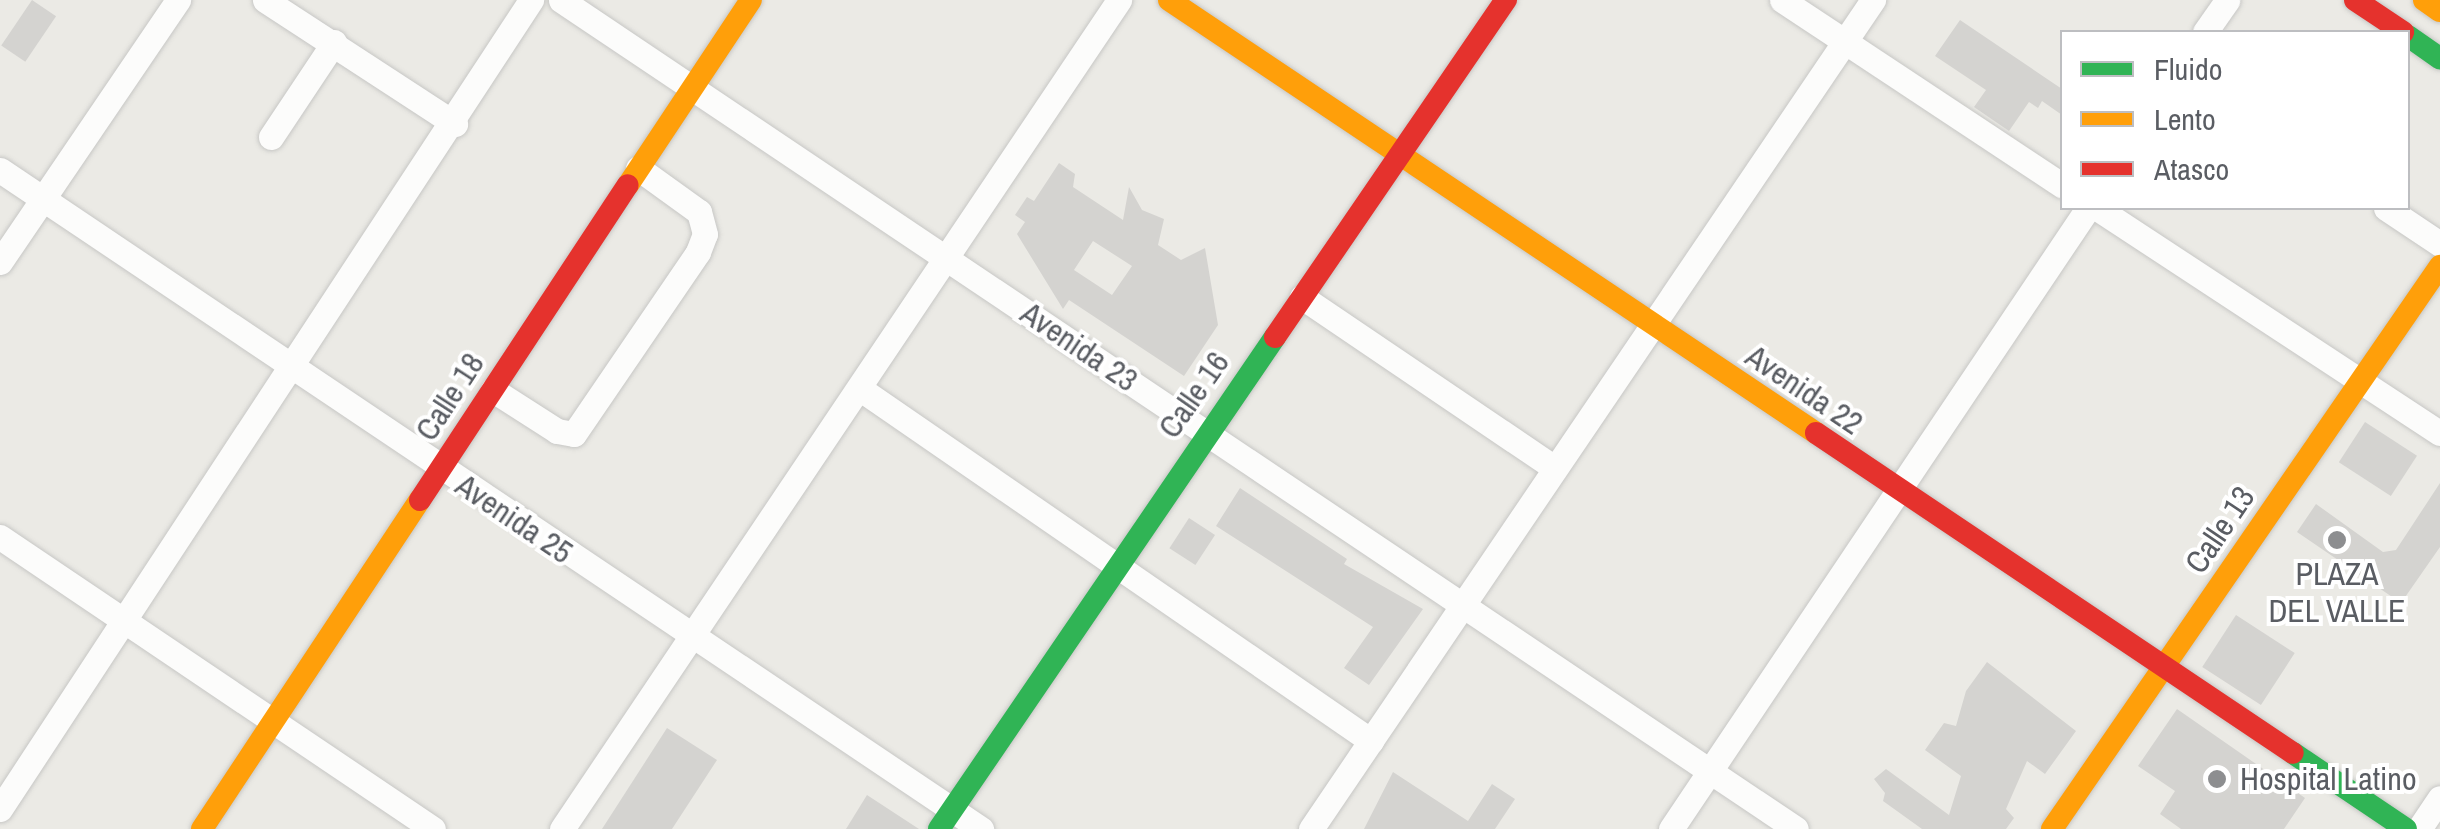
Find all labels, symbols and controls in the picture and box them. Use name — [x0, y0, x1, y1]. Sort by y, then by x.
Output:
legend — [2060, 30, 2410, 210]
text: Fluido — [2154, 49, 2222, 89]
text: Lento — [2154, 99, 2216, 139]
text: Atasco — [2154, 149, 2229, 189]
street label: Avenida 23 — [1013, 294, 1145, 400]
street label: Avenida 22 — [1738, 337, 1870, 443]
street label: Calle 16 — [1151, 345, 1237, 445]
street label: Calle 18 — [408, 346, 492, 448]
street label: Avenida 25 — [448, 466, 580, 572]
street label: Calle 13 — [2177, 479, 2263, 581]
marker: PLAZA DEL VALLE — [2326, 529, 2348, 551]
place label: PLAZA DEL VALLE — [2268, 556, 2406, 631]
place label: Hospital Latino — [2240, 760, 2417, 798]
marker: Hospital Latino — [2204, 766, 2230, 792]

